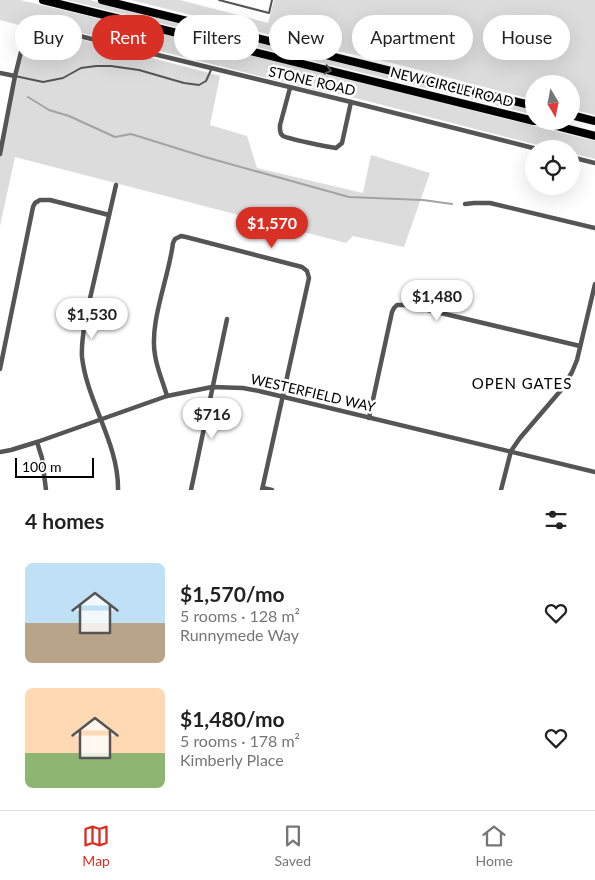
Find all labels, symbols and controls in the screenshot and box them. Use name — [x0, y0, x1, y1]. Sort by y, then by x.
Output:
chip: Buy — [15, 15, 82, 60]
chip: Rent — [92, 15, 164, 60]
chip: Filters — [174, 15, 259, 60]
chip: New — [269, 15, 342, 60]
chip: Apartment — [352, 15, 473, 60]
chip: House — [483, 15, 570, 60]
street label: STONE ROAD — [267, 62, 357, 99]
street label: NEW CIRCLE ROAD — [389, 63, 516, 110]
one-way arrow — [324, 64, 333, 75]
north arrow — [525, 75, 580, 130]
map controls — [525, 75, 580, 195]
button: locate — [525, 140, 580, 195]
pin: $1,570 — [231, 206, 313, 249]
text: $1,570 — [247, 213, 297, 232]
pin: $1,480 — [396, 280, 478, 322]
text: $1,480 — [412, 286, 462, 305]
pin: $1,530 — [51, 298, 133, 340]
text: $1,530 — [67, 304, 117, 323]
street label: WESTERFIELD WAY — [249, 370, 377, 415]
district label: OPEN GATES — [472, 374, 572, 392]
pin: $716 — [182, 398, 242, 440]
text: $716 — [193, 404, 231, 423]
scale bar — [15, 455, 94, 478]
text: 100 m — [22, 458, 61, 475]
icon: filters — [542, 506, 570, 534]
text: 4 homes — [25, 508, 104, 533]
text: $1,570/mo — [180, 581, 285, 606]
icon: home — [65, 583, 125, 643]
icon: heart — [542, 599, 570, 627]
text: 5 rooms · 128 m² — [180, 606, 300, 625]
text: Runnymede Way — [180, 625, 299, 644]
text: $1,480/mo — [180, 706, 285, 731]
icon: home — [65, 708, 125, 768]
icon: heart — [542, 724, 570, 752]
text: 5 rooms · 178 m² — [180, 731, 300, 750]
text: Kimberly Place — [180, 750, 284, 769]
tab: Map — [82, 822, 110, 869]
tab: Saved — [275, 822, 311, 869]
tab: Home — [475, 822, 513, 869]

